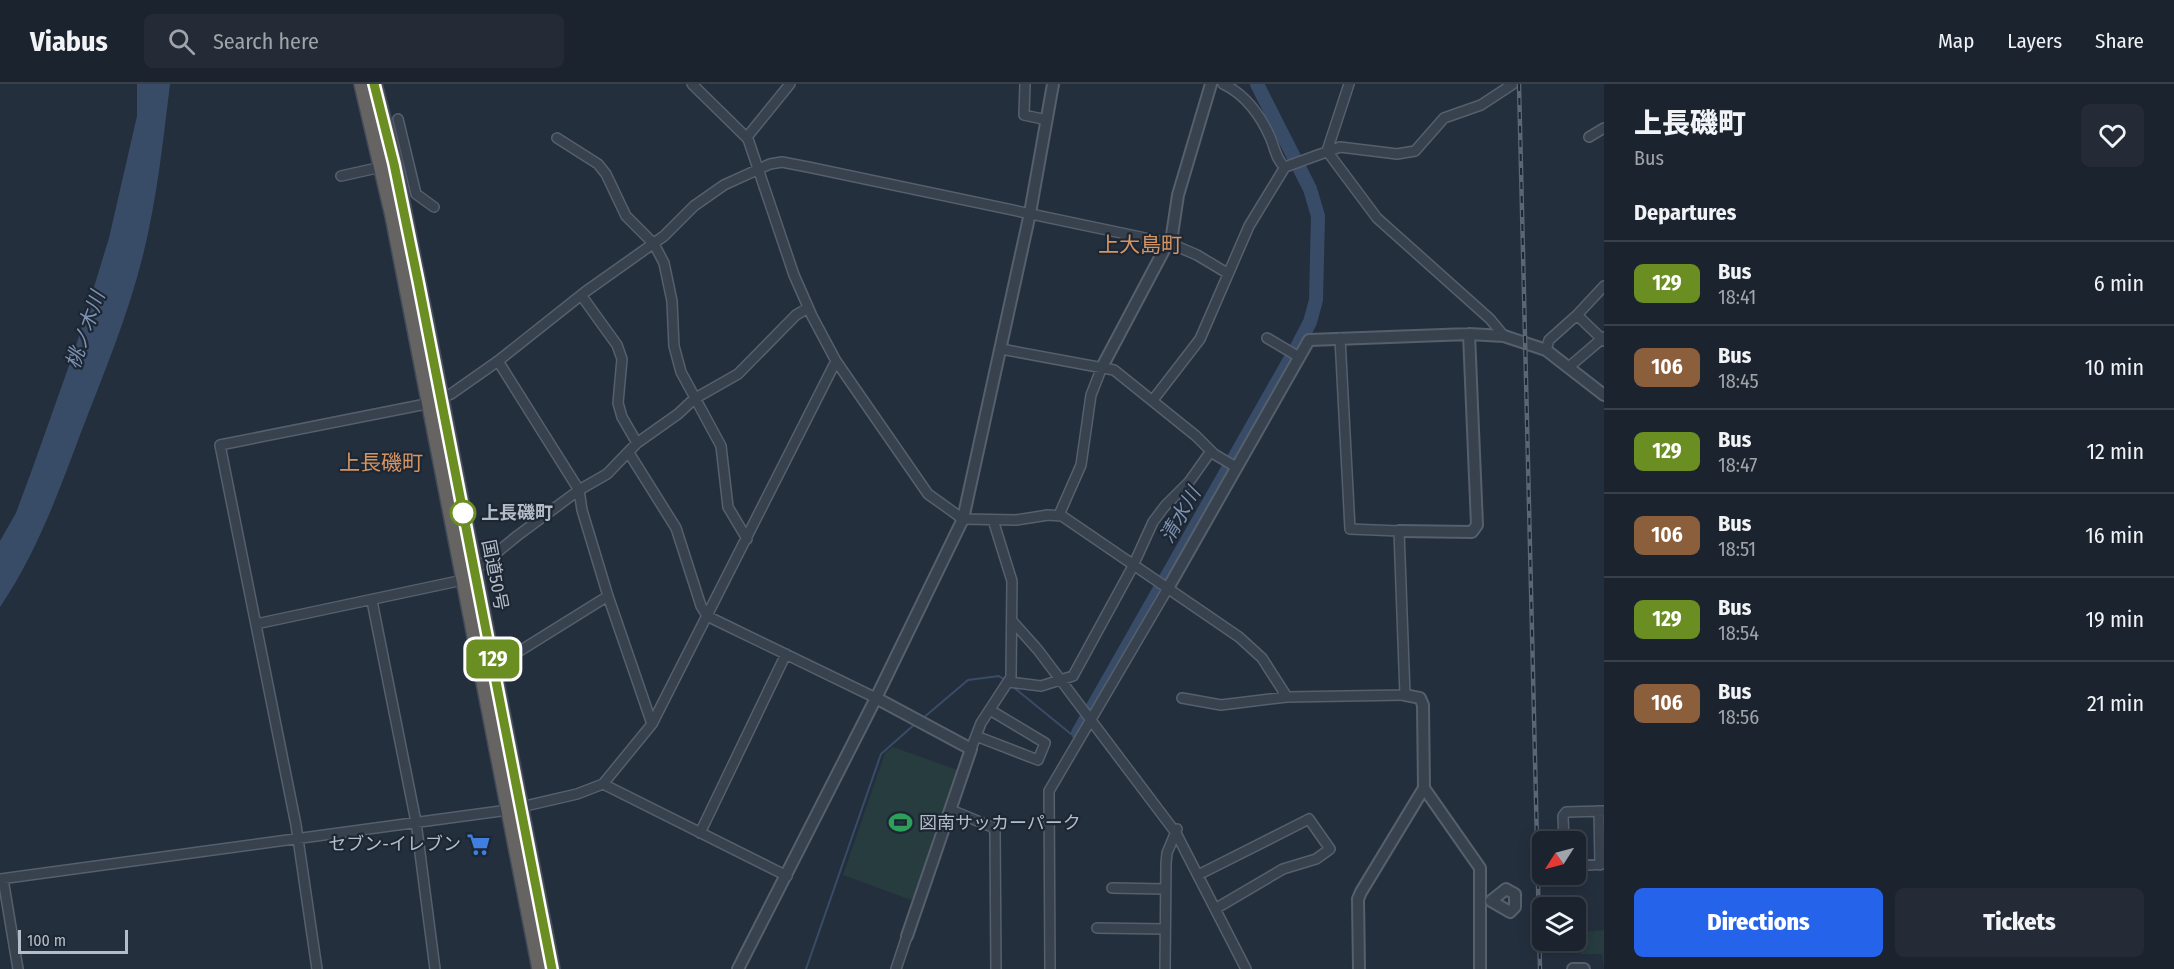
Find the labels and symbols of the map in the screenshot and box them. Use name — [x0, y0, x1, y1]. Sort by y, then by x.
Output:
district label: 上大島町 — [1098, 232, 1182, 258]
water label: 桃ノ木川 — [61, 286, 110, 372]
district label: 上長磯町 — [339, 450, 423, 476]
water label: 清水川 — [1155, 481, 1206, 547]
marker: 上長磯町 — [450, 500, 476, 526]
place label: 上長磯町 — [481, 502, 553, 524]
street label: 国道50号 — [477, 538, 513, 612]
line badge: 129 — [458, 640, 528, 678]
sports icon: 図南サッカーパーク — [888, 810, 914, 836]
place label: 図南サッカーパーク — [919, 812, 1081, 834]
supermarket icon: セブン-イレブン — [466, 831, 492, 857]
north arrow — [1532, 831, 1586, 885]
place label: セブン-イレブン — [328, 833, 461, 855]
scale bar — [18, 927, 128, 954]

